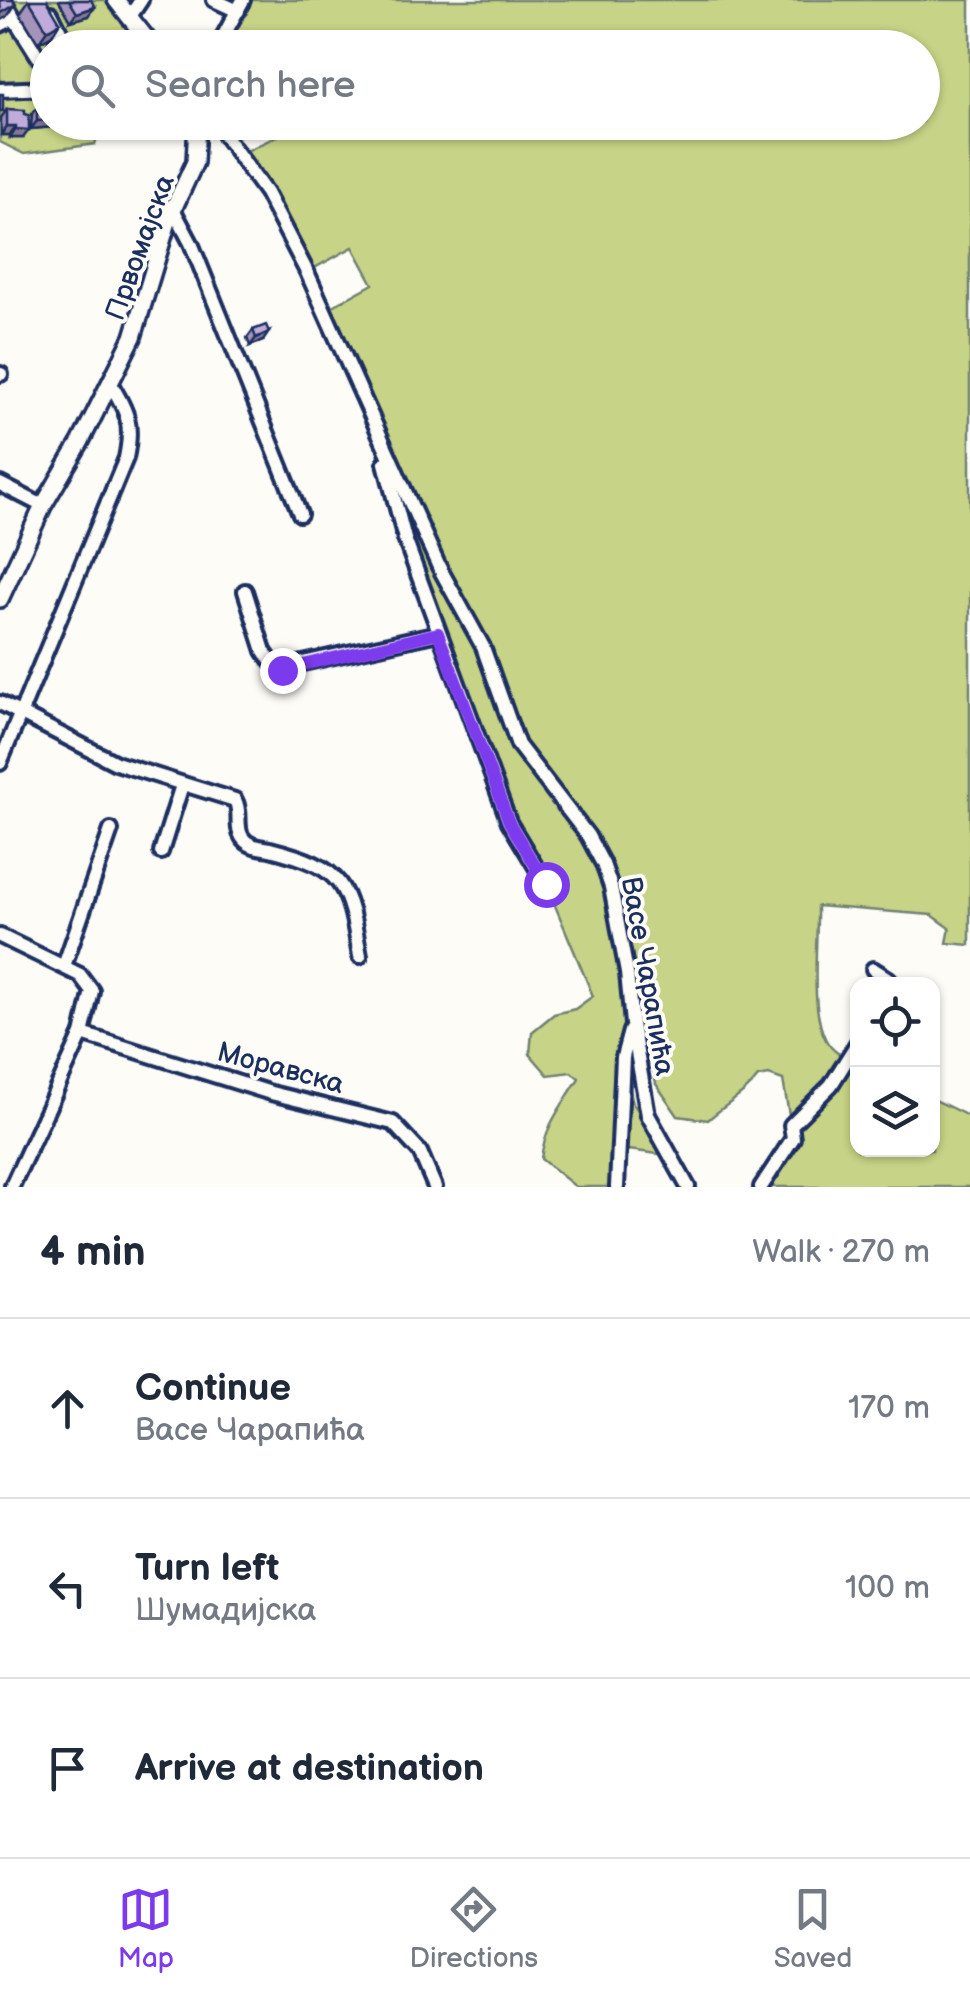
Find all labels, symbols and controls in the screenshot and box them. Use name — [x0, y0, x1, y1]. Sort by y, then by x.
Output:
search box — [30, 30, 940, 140]
icon: search — [65, 58, 120, 113]
text: Search here — [145, 63, 356, 108]
street label: Првомајска — [99, 170, 182, 325]
route end — [260, 648, 306, 694]
route start — [524, 862, 570, 908]
street label: Васе Чарапића — [614, 874, 681, 1079]
map controls — [850, 977, 940, 1157]
button: locate — [850, 977, 940, 1067]
street label: Моравска — [214, 1036, 348, 1101]
button: layers — [850, 1067, 940, 1157]
text: 4 min — [40, 1227, 146, 1278]
text: Walk · 270 m — [752, 1233, 930, 1272]
text: Continue — [135, 1366, 291, 1411]
icon: ahead — [40, 1381, 95, 1436]
text: 170 m — [848, 1389, 930, 1428]
text: Васе Чарапића — [135, 1411, 365, 1450]
text: Turn left — [135, 1546, 279, 1591]
icon: left — [40, 1561, 95, 1616]
text: 100 m — [845, 1569, 930, 1608]
text: Шумадијска — [135, 1591, 317, 1630]
icon: arrive — [40, 1741, 95, 1796]
text: Arrive at destination — [135, 1746, 484, 1791]
tab: Map — [118, 1882, 174, 1975]
tab: Directions — [409, 1882, 538, 1975]
tab: Saved — [774, 1882, 852, 1975]

